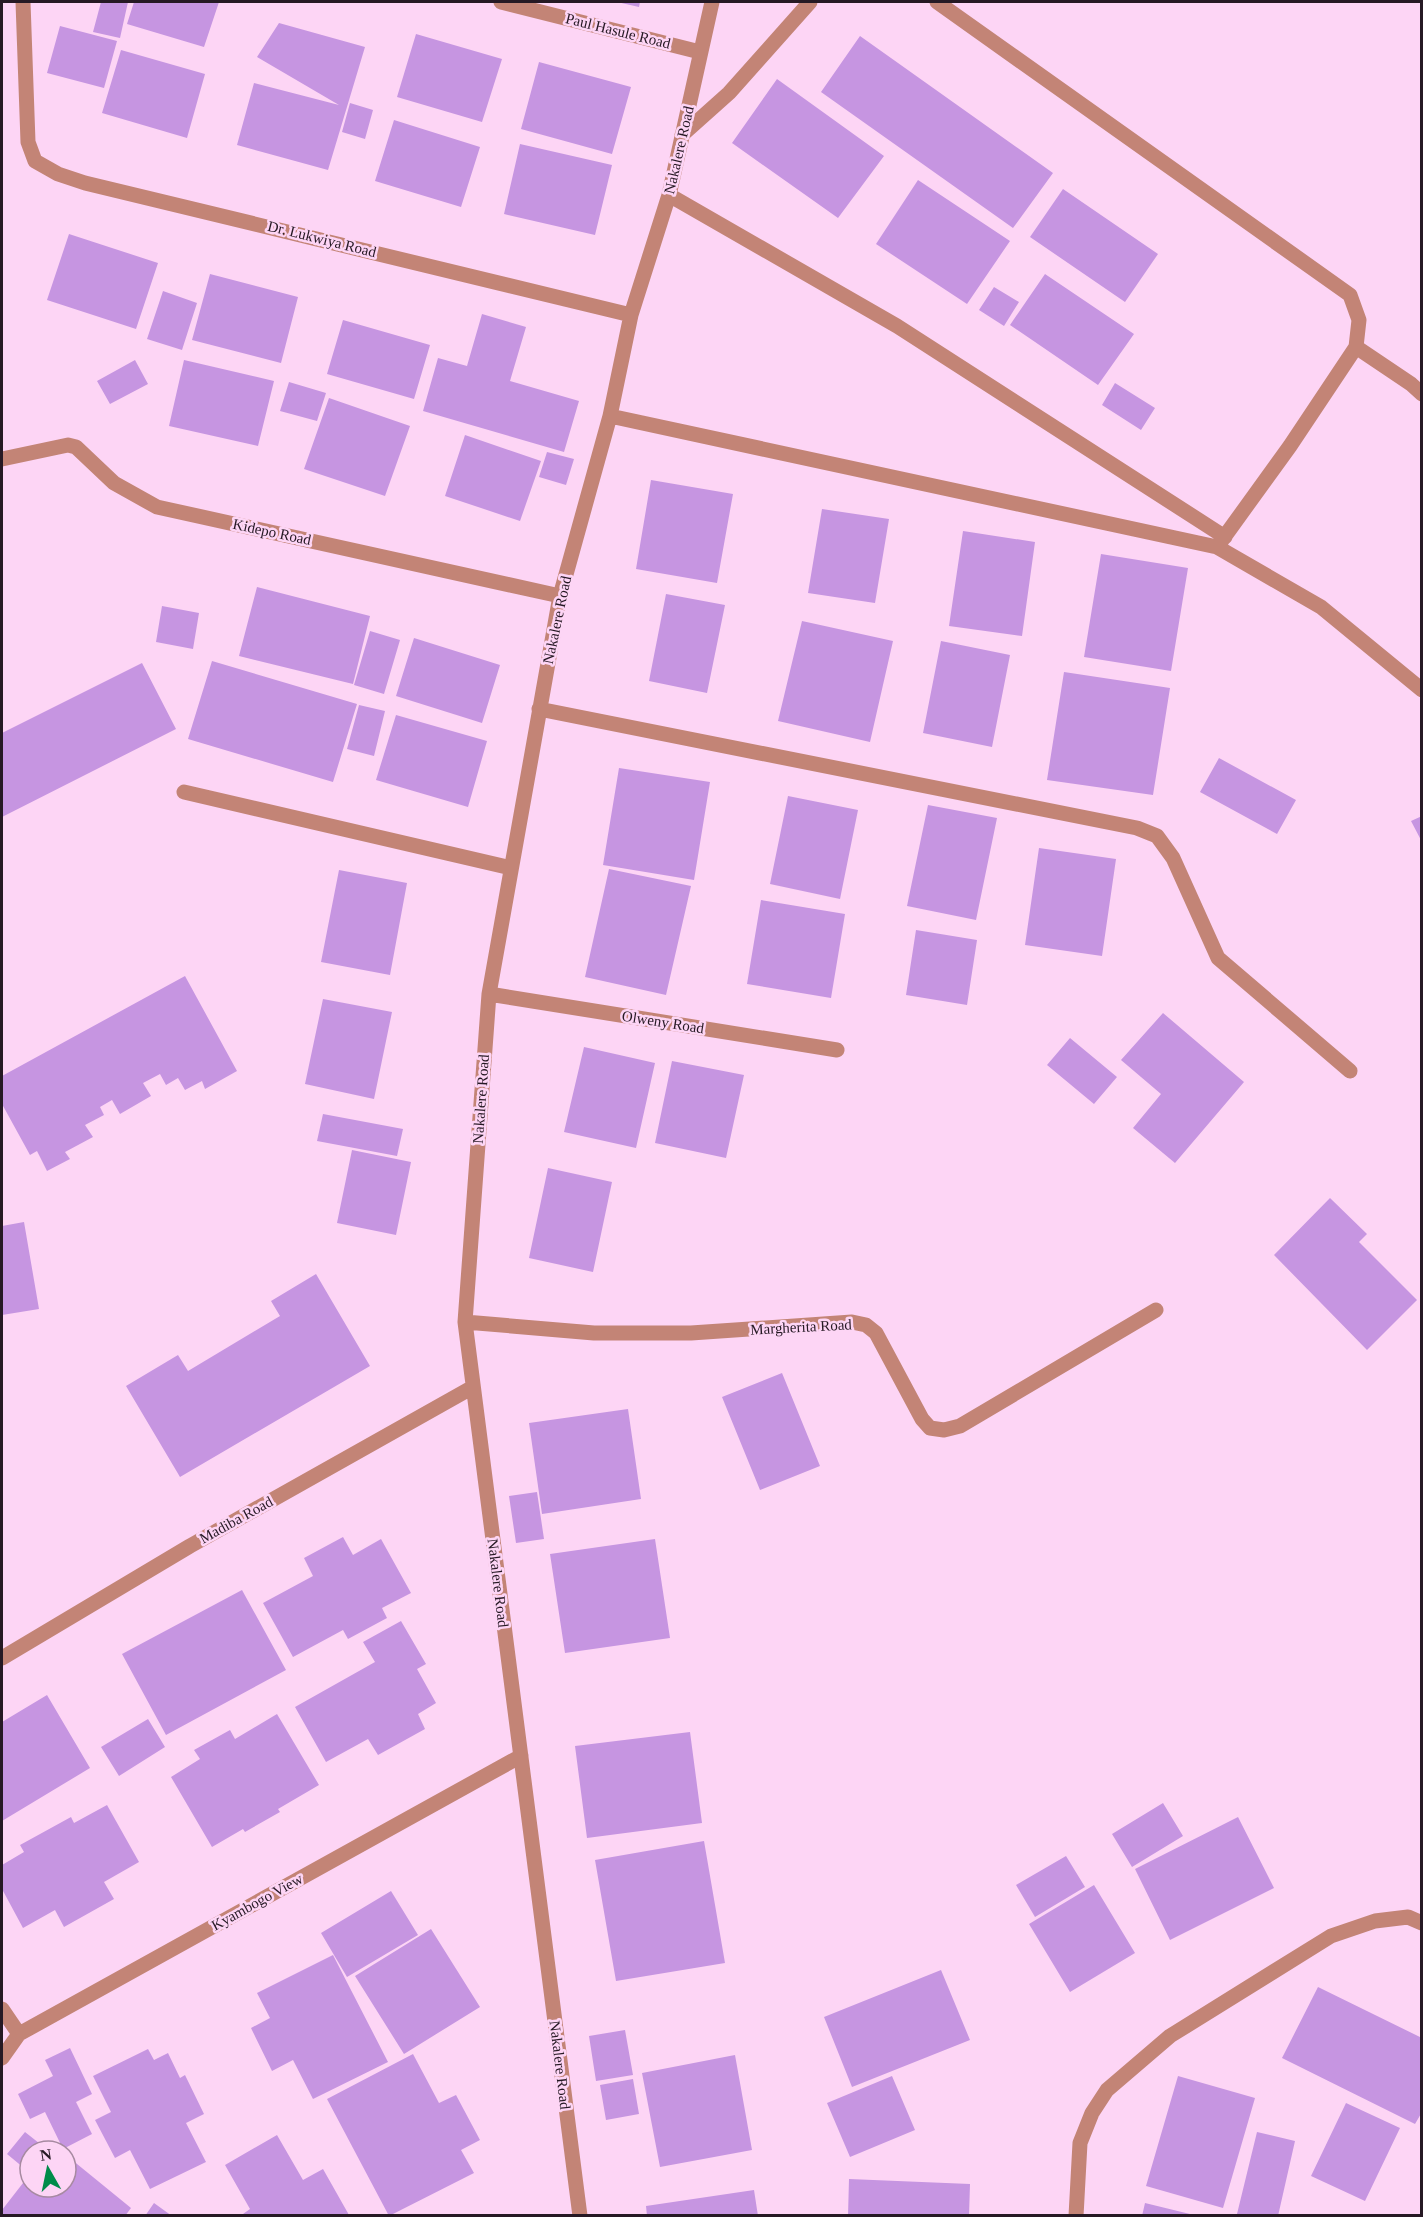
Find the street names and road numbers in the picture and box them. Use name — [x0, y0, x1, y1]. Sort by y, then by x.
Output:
street label: Paul Hasule Road — [564, 10, 673, 52]
street label: Nakalere Road — [661, 104, 697, 195]
street label: Dr. Lukwiya Road — [266, 218, 378, 260]
street label: Kidepo Road — [231, 516, 313, 548]
street label: Nakalere Road — [540, 574, 574, 665]
street label: Olweny Road — [621, 1008, 706, 1036]
street label: Nakalere Road — [470, 1053, 492, 1144]
street label: Margherita Road — [750, 1316, 853, 1338]
street label: Madiba Road — [197, 1493, 276, 1547]
street label: Nakalere Road — [485, 1538, 511, 1629]
street label: Kyambogo View — [209, 1870, 306, 1934]
street label: Nakalere Road — [547, 2020, 573, 2111]

